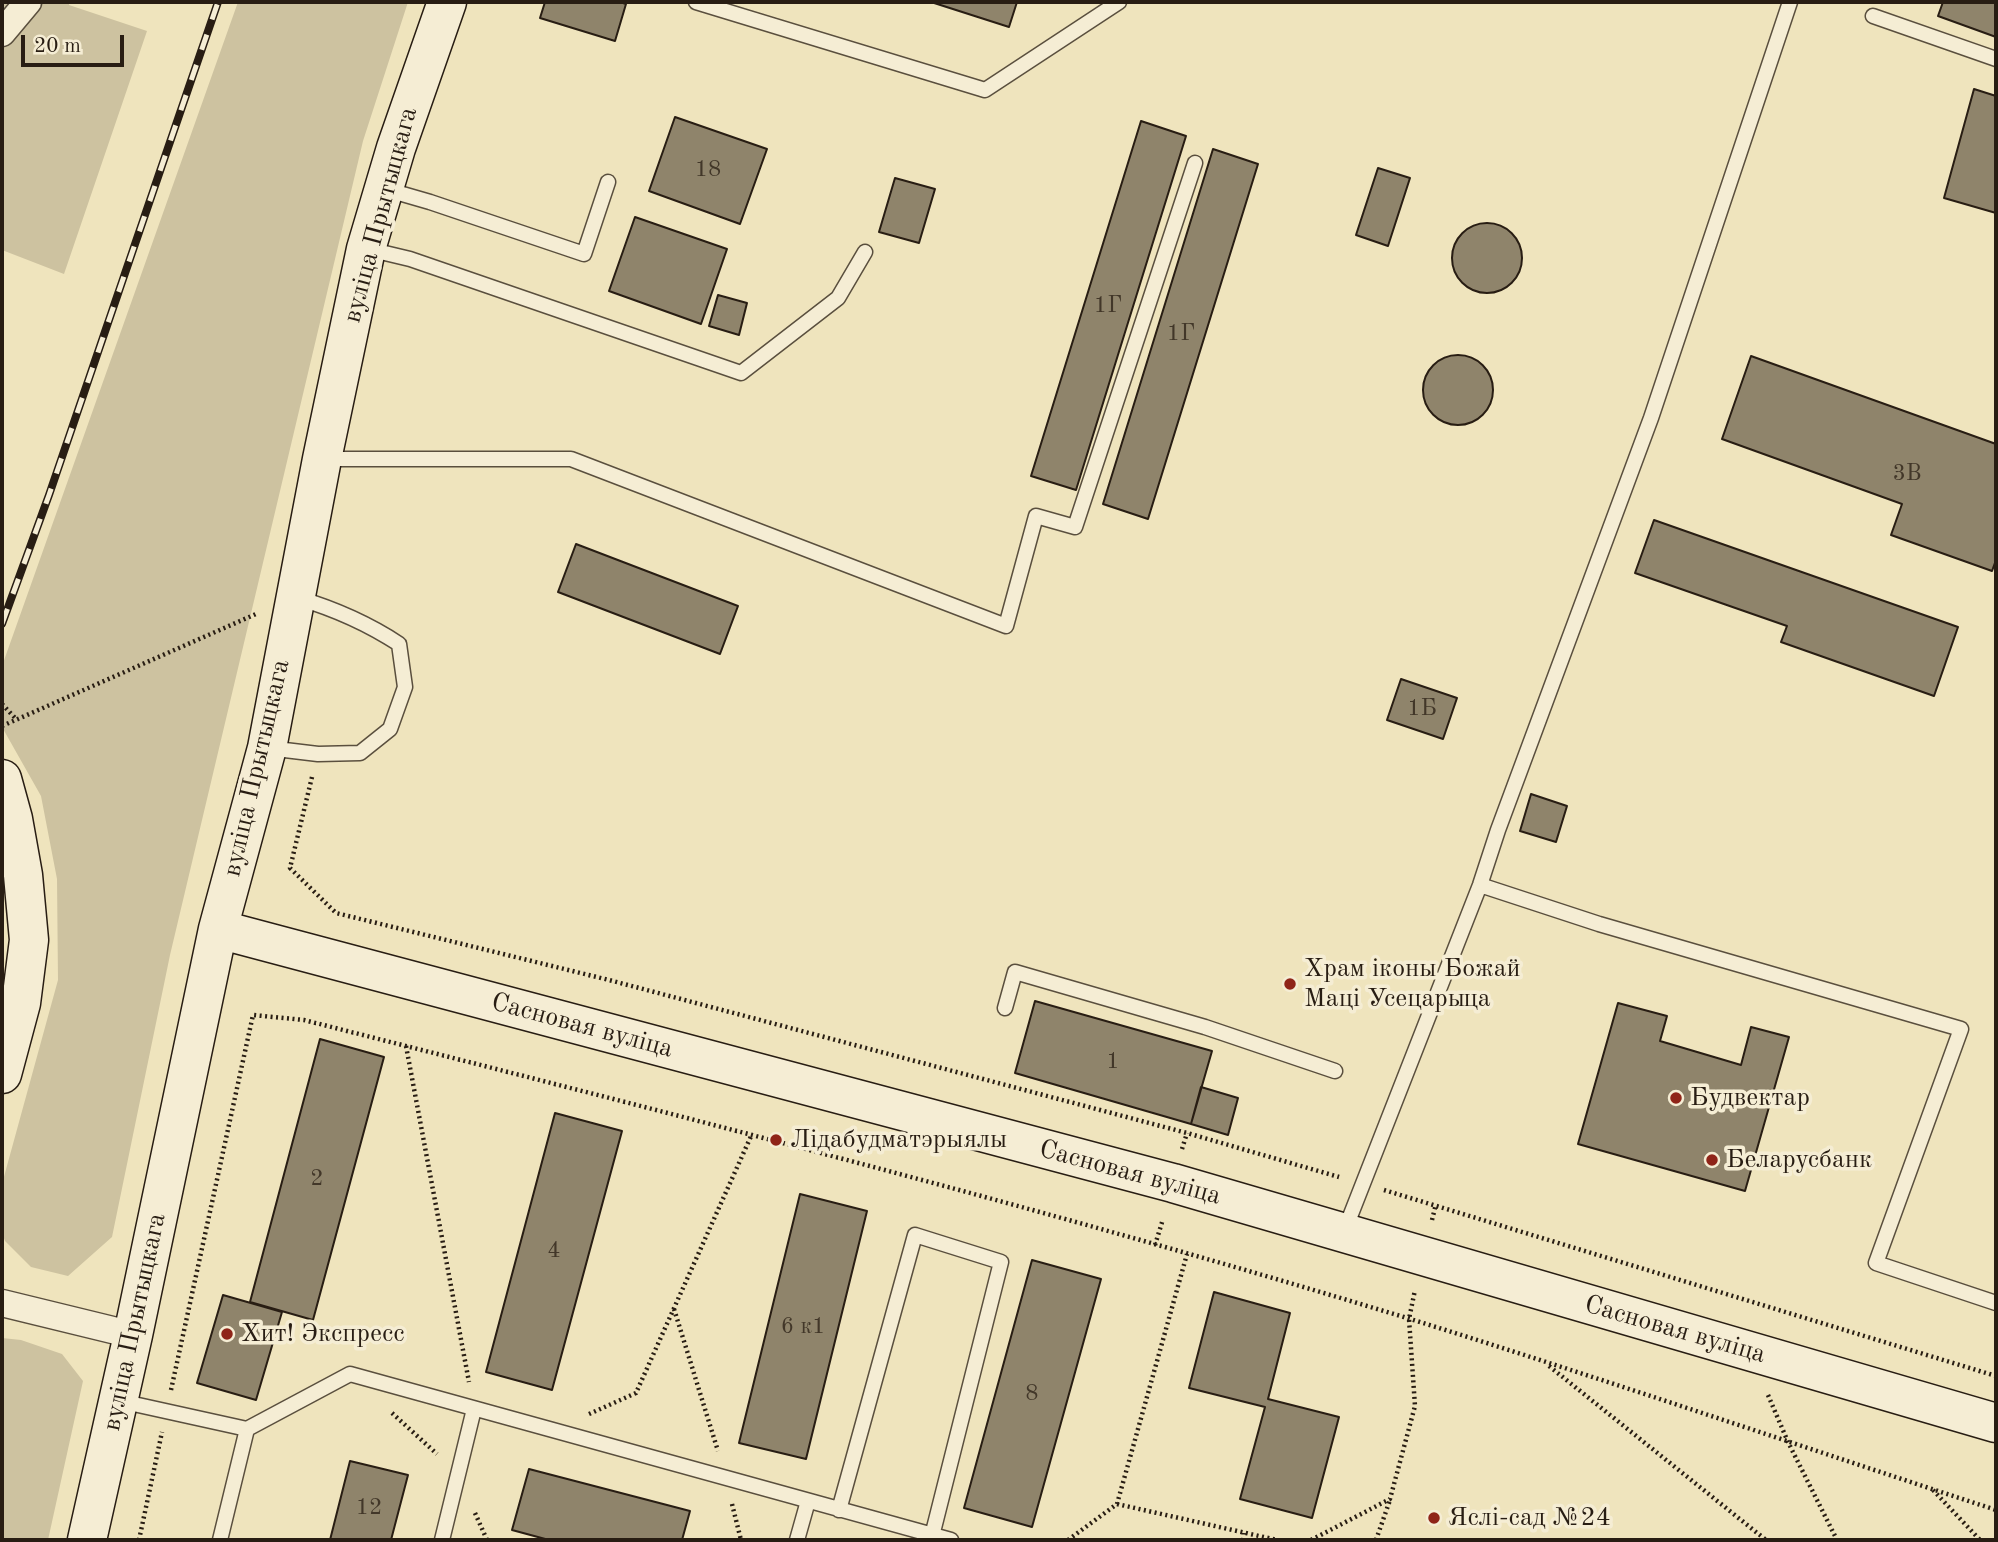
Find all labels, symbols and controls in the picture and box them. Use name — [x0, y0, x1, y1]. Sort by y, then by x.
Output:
scale bar — [24, 21, 128, 65]
text: 20 m — [34, 36, 81, 57]
street label: вуліца Прытыцкага — [337, 104, 425, 326]
house number: 18 — [695, 156, 721, 184]
house number: 1Г — [1094, 292, 1122, 320]
house number: 1Г — [1167, 320, 1195, 348]
house number: 3В — [1892, 460, 1922, 488]
street label: вуліца Прытыцкага — [217, 656, 297, 880]
house number: 1Б — [1407, 695, 1437, 723]
place label: Храм іконы Божай Маці Усецарыца — [1304, 953, 1521, 1014]
marker: Храм іконы Божай Маці Усецарыца — [1282, 976, 1298, 992]
street label: Сасновая вуліца — [488, 987, 676, 1065]
house number: 1 — [1106, 1048, 1120, 1076]
place label: Будвектар — [1690, 1082, 1810, 1114]
marker: Будвектар — [1668, 1090, 1684, 1106]
place label: Лідабудматэрыялы — [790, 1124, 1007, 1156]
marker: Лідабудматэрыялы — [768, 1132, 784, 1148]
street label: Сасновая вуліца — [1036, 1134, 1224, 1212]
place label: Беларусбанк — [1726, 1144, 1872, 1176]
marker: Беларусбанк — [1704, 1152, 1720, 1168]
house number: 2 — [310, 1165, 324, 1193]
street label: вуліца Прытыцкага — [97, 1210, 173, 1434]
house number: 4 — [547, 1237, 561, 1265]
street label: Сасновая вуліца — [1581, 1289, 1769, 1371]
house number: 6 к1 — [781, 1313, 825, 1341]
place label: Хит! Экспресс — [241, 1318, 405, 1350]
marker: Хит! Экспресс — [219, 1326, 235, 1342]
house number: 8 — [1025, 1380, 1039, 1408]
house number: 12 — [356, 1494, 382, 1522]
place label: Яслі-сад №24 — [1448, 1502, 1611, 1534]
marker: Яслі-сад №24 — [1426, 1510, 1442, 1526]

